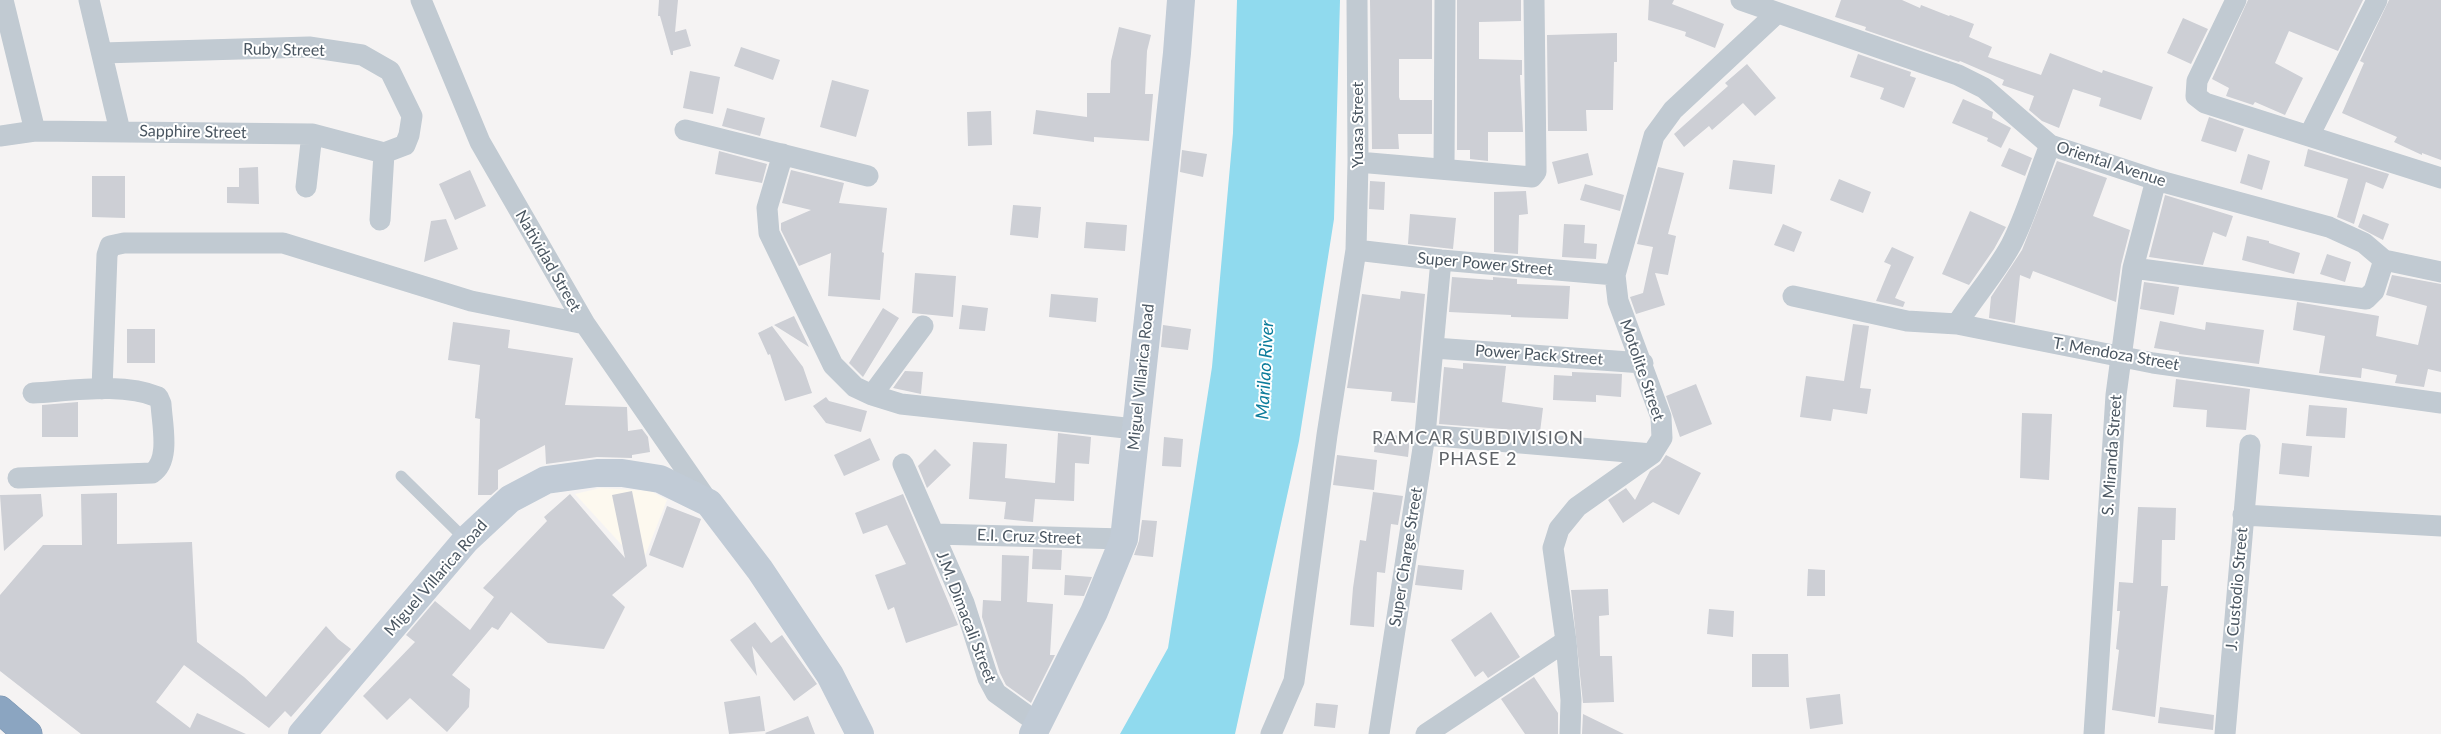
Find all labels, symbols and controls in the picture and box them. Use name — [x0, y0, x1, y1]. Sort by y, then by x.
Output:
street label: Ruby Street — [243, 40, 325, 60]
street label: Yuasa Street — [1348, 82, 1368, 168]
street label: Sapphire Street — [139, 121, 247, 143]
street label: Oriental Avenue — [2054, 137, 2168, 191]
street label: Natividad Street — [511, 207, 585, 315]
street label: Super Power Street — [1416, 249, 1554, 279]
street label: Miguel Villarica Road — [1124, 303, 1158, 451]
street label: Motolite Street — [1616, 317, 1668, 423]
water label: Marilao River — [1252, 320, 1278, 420]
street label: T. Mendoza Street — [2052, 333, 2180, 375]
street label: Power Pack Street — [1474, 341, 1604, 369]
street label: S. Miranda Street — [2098, 394, 2126, 516]
district label: RAMCAR SUBDIVISION PHASE 2 — [1370, 427, 1586, 469]
street label: Super Charge Street — [1386, 486, 1426, 628]
street label: Miguel Villarica Road — [380, 516, 492, 640]
street label: E.I. Cruz Street — [977, 526, 1081, 548]
street label: J. Custodio Street — [2222, 527, 2252, 651]
street label: J.M. Dimacali Street — [932, 548, 1000, 686]

